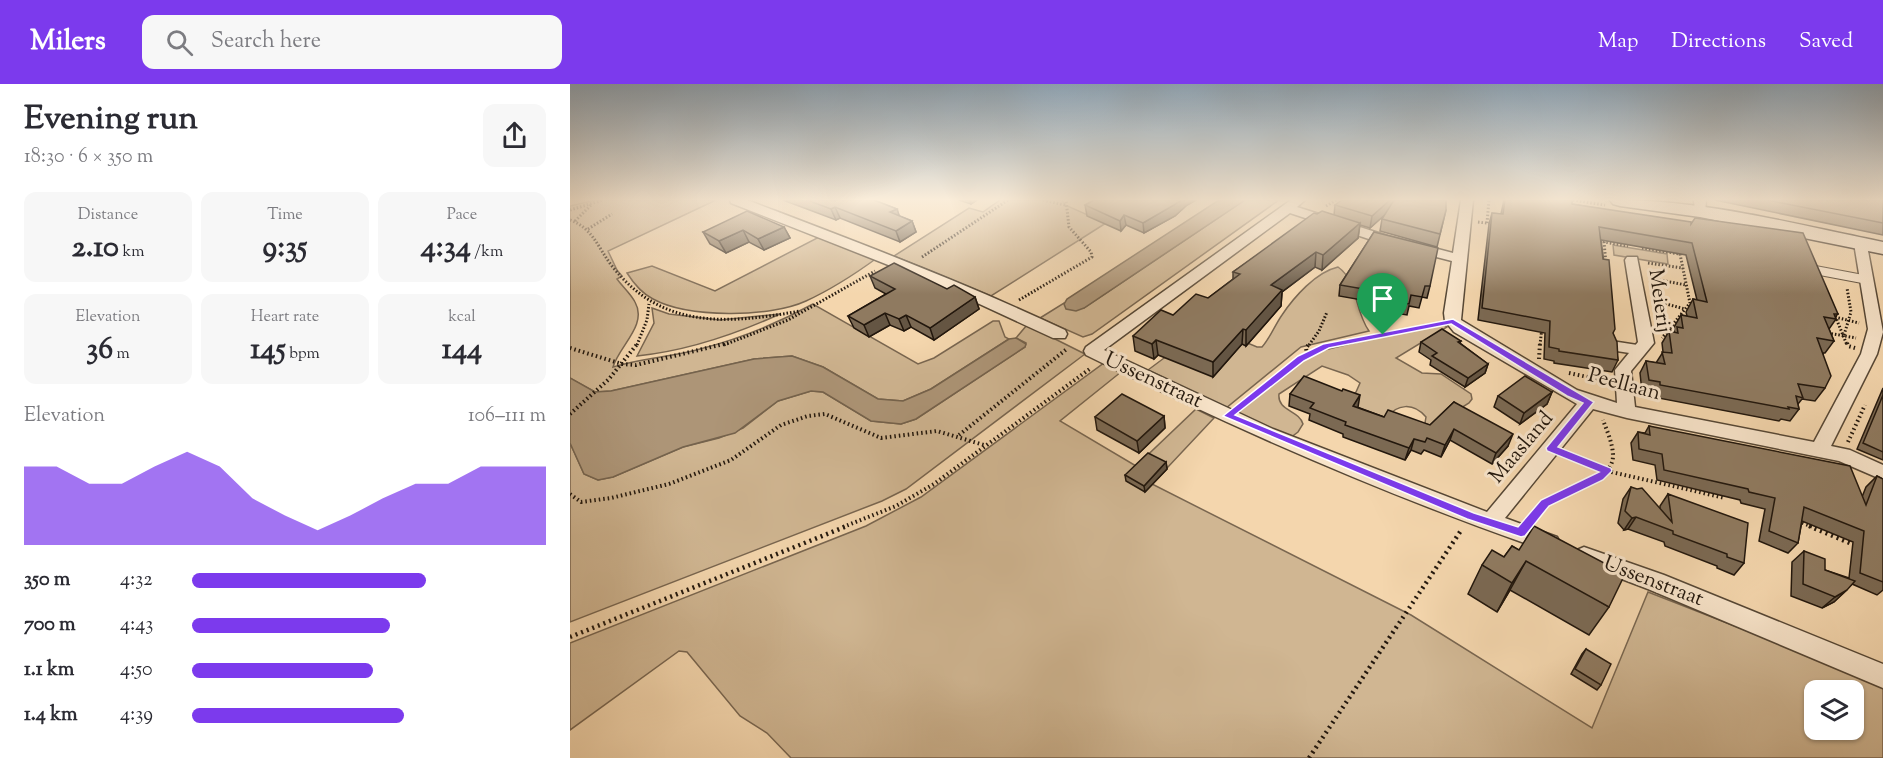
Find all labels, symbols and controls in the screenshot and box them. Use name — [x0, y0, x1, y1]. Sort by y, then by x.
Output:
search box — [142, 15, 562, 69]
text: Milers — [30, 22, 106, 62]
icon: search — [163, 26, 196, 59]
text: Search here — [211, 26, 321, 58]
text: Map — [1598, 27, 1638, 57]
text: Directions — [1671, 27, 1766, 57]
text: Saved — [1799, 27, 1853, 57]
text: Evening run — [24, 96, 198, 144]
button: share — [483, 104, 546, 167]
text: 18:30 · 6 × 350 m — [24, 143, 153, 172]
text: Distance — [78, 204, 138, 227]
text: Time — [267, 204, 303, 227]
text: Pace — [447, 204, 477, 227]
text: 2.10 — [72, 227, 119, 270]
text: 9:35 — [263, 227, 307, 270]
text: 4:34 — [421, 227, 471, 270]
text: km — [119, 241, 144, 264]
text: /km — [471, 241, 503, 264]
street label: Meierij — [1640, 267, 1678, 335]
pin — [1357, 273, 1408, 335]
icon: arrive — [1366, 282, 1399, 315]
text: Elevation — [76, 306, 140, 329]
text: Heart rate — [251, 306, 319, 329]
text: kcal — [448, 306, 476, 329]
text: 36 — [86, 329, 113, 372]
text: 145 — [250, 329, 286, 372]
text: 144 — [442, 329, 482, 372]
text: m — [113, 343, 130, 366]
text: bpm — [286, 343, 320, 366]
street label: Ussenstraat — [1099, 345, 1207, 417]
street label: Peellaan — [1584, 361, 1664, 409]
text: Elevation — [24, 402, 105, 431]
text: 106–111 m — [468, 402, 546, 431]
street label: Maasland — [1483, 405, 1561, 491]
street label: Ussenstraat — [1598, 549, 1708, 615]
text: 350 m — [24, 566, 70, 595]
text: 4:32 — [120, 566, 153, 595]
text: 700 m — [24, 611, 76, 640]
text: 4:43 — [120, 611, 153, 640]
text: 1.1 km — [24, 656, 74, 685]
text: 4:50 — [120, 656, 153, 685]
map controls — [1804, 680, 1864, 740]
button: layers — [1804, 680, 1864, 740]
text: 1.4 km — [24, 701, 78, 730]
text: 4:39 — [120, 701, 153, 730]

